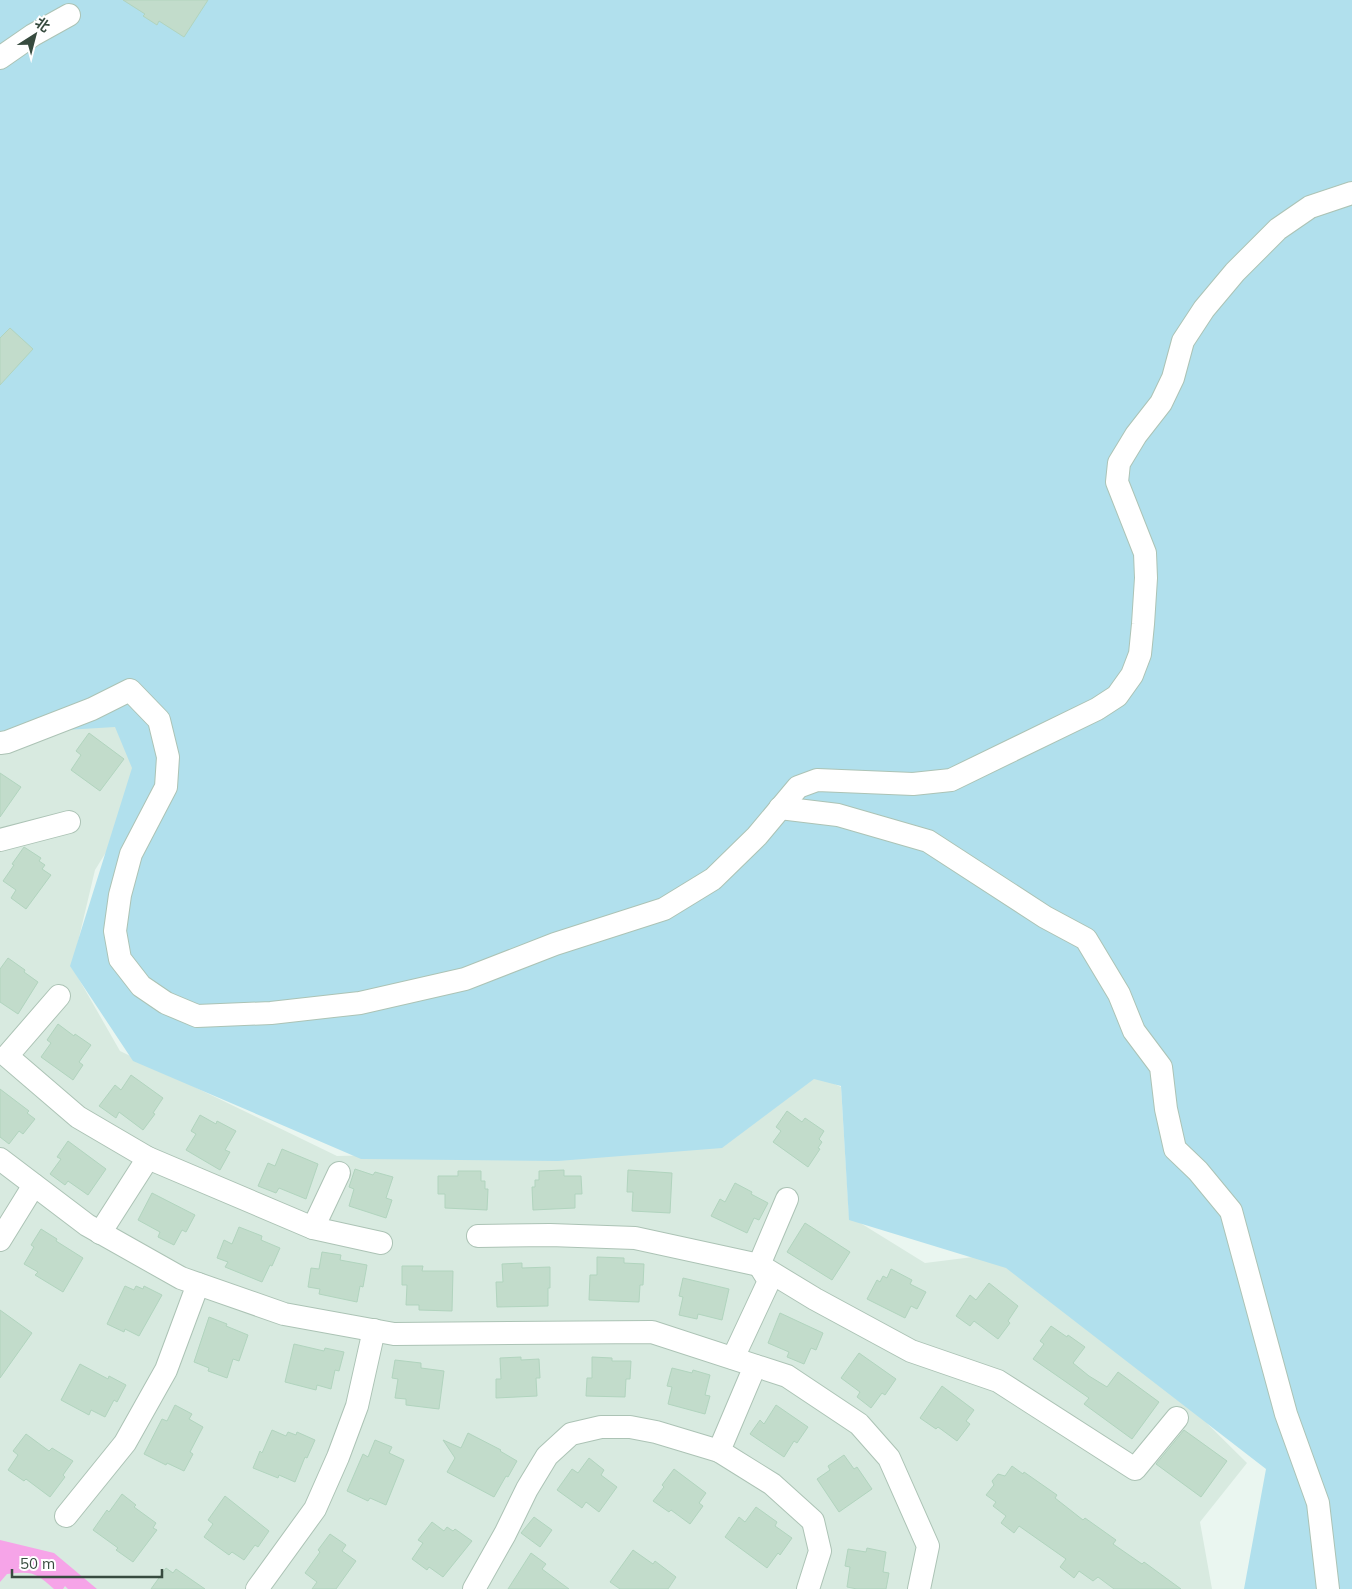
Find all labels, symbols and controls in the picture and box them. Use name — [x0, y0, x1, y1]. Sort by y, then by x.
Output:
north arrow — [10, 10, 60, 60]
text: 北 — [32, 13, 54, 36]
scale bar — [12, 1546, 162, 1578]
text: 50 m — [20, 1554, 55, 1573]

